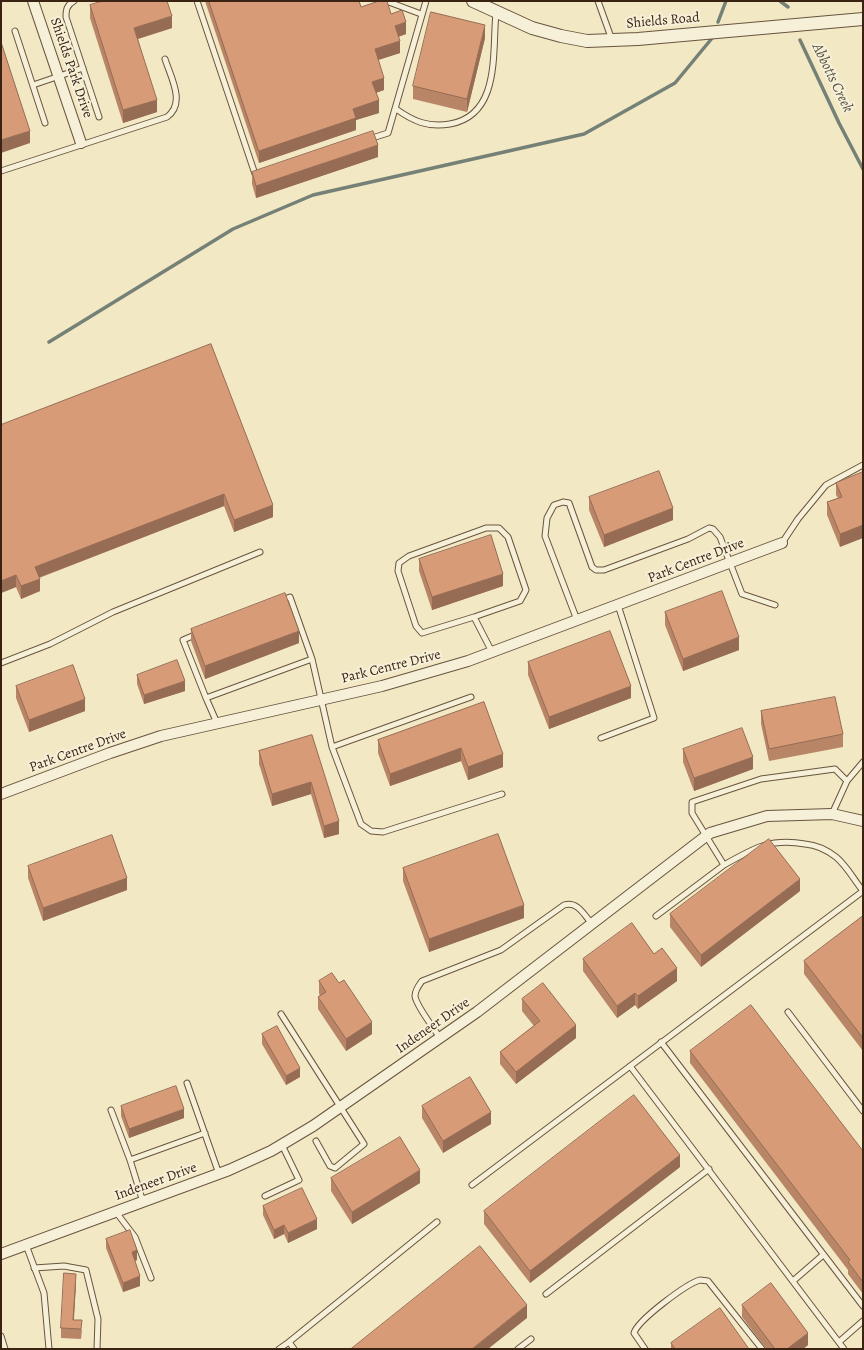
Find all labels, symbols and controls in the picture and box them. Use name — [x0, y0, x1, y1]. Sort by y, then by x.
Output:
street label: Shields Road — [626, 9, 700, 33]
street label: Shields Park Drive — [46, 16, 96, 120]
water label: Abbotts Creek — [807, 40, 857, 116]
street label: Park Centre Drive — [645, 535, 747, 587]
street label: Park Centre Drive — [340, 647, 442, 687]
street label: Park Centre Drive — [27, 726, 129, 776]
street label: Indeneer Drive — [393, 994, 473, 1058]
street label: Indeneer Drive — [113, 1159, 199, 1205]

